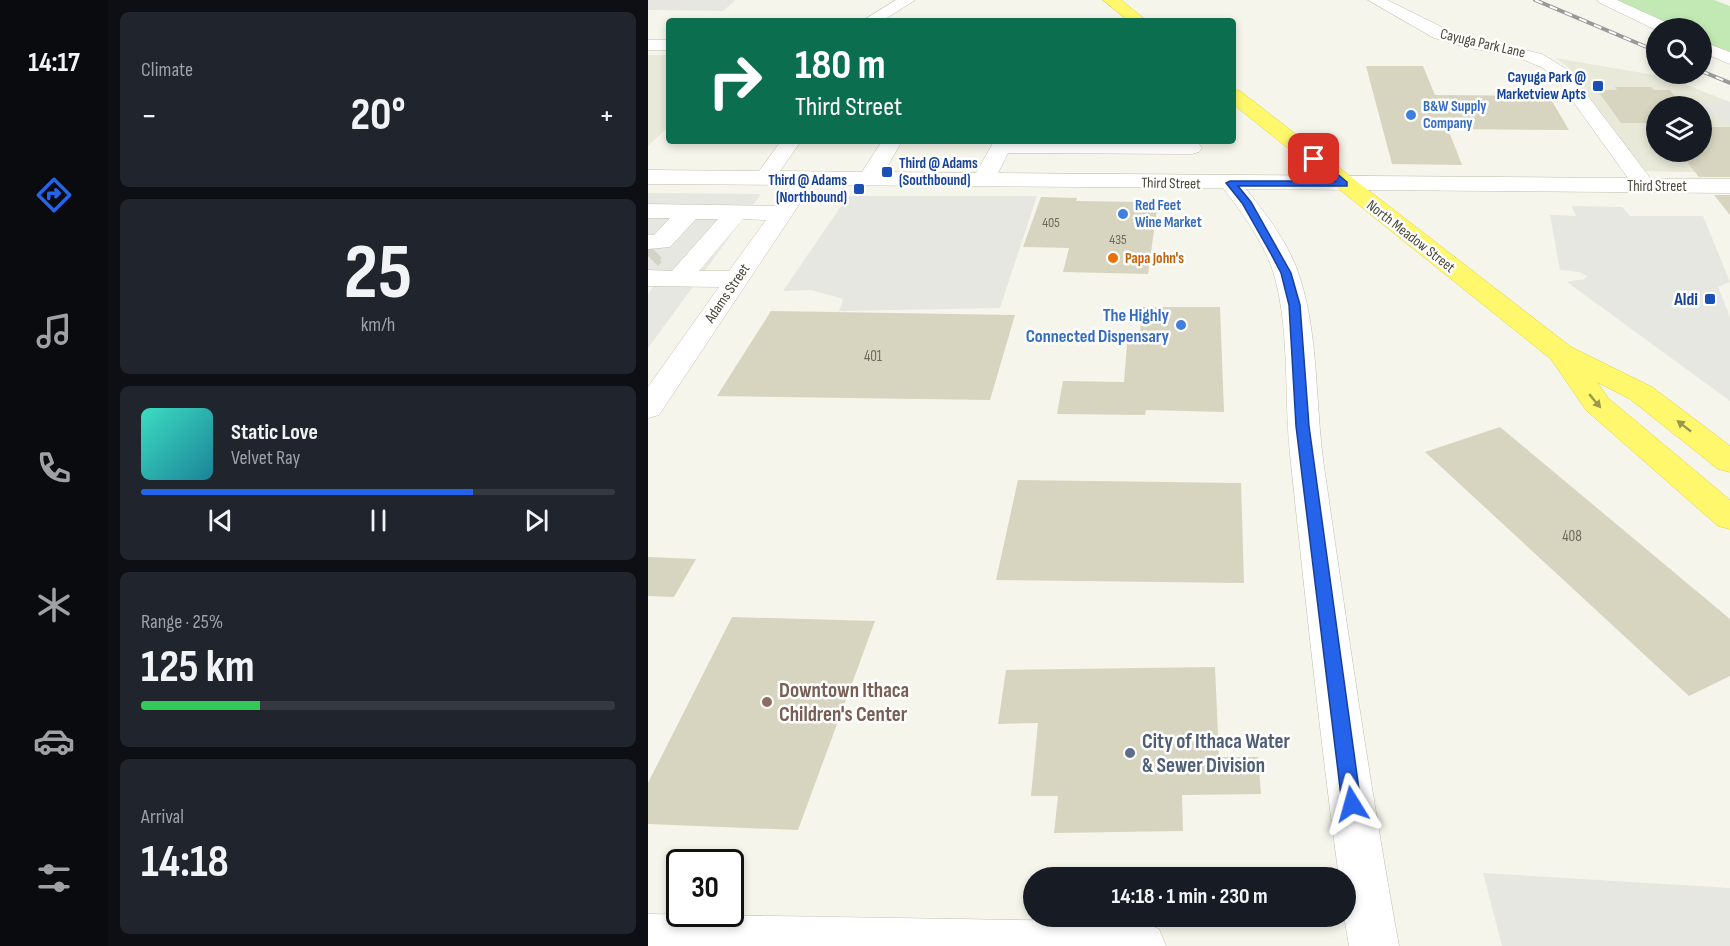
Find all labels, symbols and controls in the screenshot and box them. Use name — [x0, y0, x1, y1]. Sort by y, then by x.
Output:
map controls — [1646, 18, 1712, 162]
button: search — [1646, 18, 1712, 84]
street label: Cayuga Park Lane — [1438, 24, 1527, 63]
text: 180 m — [795, 40, 886, 91]
icon: right — [696, 42, 774, 120]
text: 14:17 — [28, 47, 80, 79]
text: Climate — [141, 58, 193, 82]
place label: Cayuga Park @ Marketview Apts — [1497, 68, 1586, 104]
marker: Cayuga Park @ Marketview Apts — [1591, 79, 1605, 93]
text: 20° — [350, 88, 406, 143]
text: Third Street — [795, 91, 902, 123]
text: − — [141, 96, 157, 136]
text: + — [599, 96, 615, 136]
button: layers — [1646, 96, 1712, 162]
place label: B&W Supply Company — [1423, 97, 1487, 133]
marker: B&W Supply Company — [1404, 108, 1418, 122]
pin — [1288, 133, 1339, 184]
icon: arrive — [1297, 142, 1330, 175]
place label: Third @ Adams (Southbound) — [899, 154, 978, 190]
marker: Third @ Adams (Southbound) — [880, 165, 894, 179]
place label: Third @ Adams (Northbound) — [768, 171, 847, 207]
street label: Third Street — [1141, 173, 1201, 194]
icon: directions — [33, 174, 75, 216]
street label: Third Street — [1627, 177, 1687, 196]
marker: Third @ Adams (Northbound) — [852, 182, 866, 196]
place label: Red Feet Wine Market — [1135, 196, 1202, 232]
street label: North Meadow Street — [1363, 196, 1459, 277]
marker: Red Feet Wine Market — [1116, 207, 1130, 221]
house number: 405 — [1042, 214, 1060, 231]
text: 25 — [344, 227, 412, 320]
house number: 435 — [1109, 231, 1127, 248]
place label: Papa John's — [1125, 249, 1184, 268]
marker: Papa John's — [1106, 251, 1120, 265]
street label: Adams Street — [700, 260, 754, 327]
place label: Aldi — [1673, 289, 1698, 310]
marker: Aldi — [1703, 292, 1717, 306]
place label: The Highly Connected Dispensary — [1026, 305, 1170, 347]
icon: music — [33, 310, 75, 352]
text: km/h — [361, 313, 395, 337]
marker: The Highly Connected Dispensary — [1174, 318, 1188, 332]
house number: 401 — [864, 347, 883, 366]
one-way arrow — [1589, 393, 1601, 408]
text: Static Love — [231, 419, 318, 446]
one-way arrow — [1676, 420, 1692, 432]
text: Velvet Ray — [231, 446, 300, 470]
icon: phone — [33, 447, 75, 489]
icon: previous — [204, 504, 237, 537]
icon: pause — [362, 504, 395, 537]
icon: next — [520, 504, 553, 537]
house number: 408 — [1562, 527, 1582, 546]
icon: climate — [33, 584, 75, 626]
text: Range · 25% — [141, 610, 223, 634]
text: 125 km — [141, 640, 254, 695]
place label: Downtown Ithaca Children's Center — [779, 678, 909, 727]
marker: Downtown Ithaca Children's Center — [760, 695, 774, 709]
icon: car — [33, 720, 75, 762]
place label: City of Ithaca Water & Sewer Division — [1142, 729, 1291, 778]
marker: City of Ithaca Water & Sewer Division — [1123, 746, 1137, 760]
position arrow — [1320, 772, 1384, 836]
text: Arrival — [141, 805, 184, 829]
text: 14:18 — [141, 835, 229, 890]
speed limit sign: 30 — [666, 849, 744, 927]
icon: filters — [33, 857, 75, 899]
text: 14:18 · 1 min · 230 m — [1111, 883, 1268, 910]

